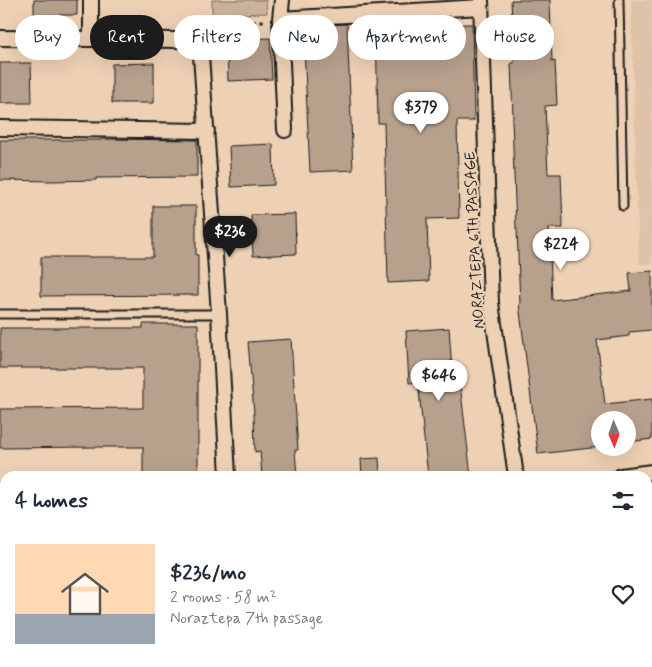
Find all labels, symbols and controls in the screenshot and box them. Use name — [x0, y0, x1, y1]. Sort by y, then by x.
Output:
chip: Buy — [15, 15, 80, 60]
chip: Rent — [90, 15, 164, 60]
chip: Filters — [174, 15, 260, 60]
chip: New — [270, 15, 338, 60]
chip: Apartment — [348, 15, 466, 60]
chip: House — [476, 15, 554, 60]
pin: $379 — [391, 92, 451, 134]
text: $379 — [404, 97, 438, 118]
street label: NORAZTEPA 6TH PASSAGE — [460, 150, 490, 329]
pin: $236 — [200, 216, 260, 258]
text: $236 — [214, 221, 246, 242]
pin: $224 — [531, 228, 591, 271]
text: $224 — [543, 234, 579, 255]
pin: $646 — [409, 360, 469, 402]
text: $646 — [422, 365, 456, 386]
north arrow — [591, 411, 636, 456]
map controls — [591, 411, 636, 456]
text: 4 homes — [15, 487, 88, 515]
icon: filters — [609, 487, 637, 515]
text: $236/mo — [170, 559, 246, 587]
icon: home — [55, 564, 115, 624]
icon: heart — [609, 580, 637, 608]
text: 2 rooms · 58 m² — [170, 587, 276, 608]
text: Noraztepa 7th passage — [170, 608, 323, 629]

